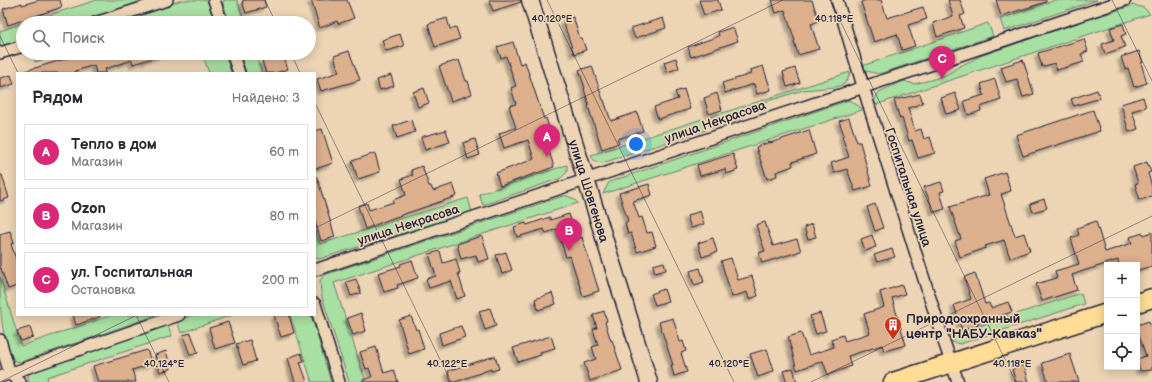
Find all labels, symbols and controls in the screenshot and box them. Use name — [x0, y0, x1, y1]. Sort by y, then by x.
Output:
text: 40.120°E — [532, 13, 573, 25]
text: 40.118°E — [815, 13, 854, 25]
search box — [16, 16, 316, 60]
icon: search — [30, 27, 52, 49]
text: Поиск — [62, 29, 105, 48]
pin: C — [929, 46, 955, 79]
text: Рядом — [32, 88, 83, 108]
text: Найдено: 3 — [232, 90, 300, 106]
street label: улица Некрасова — [663, 97, 768, 147]
pin: A — [534, 124, 560, 157]
street label: Госпитальная улица — [881, 126, 935, 249]
your location — [626, 134, 646, 154]
text: Тепло в дом — [71, 135, 157, 154]
street label: улица Шовгенова — [565, 138, 612, 245]
text: A — [42, 144, 50, 160]
text: 60 m — [269, 144, 299, 160]
text: Магазин — [71, 154, 123, 170]
text: Ozon — [71, 199, 106, 218]
street label: улица Некрасова — [355, 201, 461, 249]
text: B — [41, 208, 51, 224]
text: 80 m — [270, 208, 299, 224]
text: Магазин — [71, 218, 123, 234]
pin: B — [556, 218, 582, 251]
map controls — [1104, 262, 1140, 370]
button: + — [1104, 262, 1140, 298]
text: ул. Госпитальная — [71, 263, 193, 282]
text: C — [41, 272, 51, 288]
text: 200 m — [262, 272, 299, 288]
text: Остановка — [71, 282, 136, 298]
button: − — [1104, 298, 1140, 334]
place label: Природоохранный центр "НАБУ-Кавказ" — [906, 311, 1042, 342]
building icon: Природоохранный центр "НАБУ-Кавказ" — [883, 315, 903, 340]
button: locate — [1104, 334, 1140, 370]
text: 40.124°E — [144, 358, 185, 370]
text: 40.122°E — [427, 358, 468, 370]
text: 40.120°E — [709, 358, 750, 370]
text: 40.118°E — [993, 358, 1032, 370]

